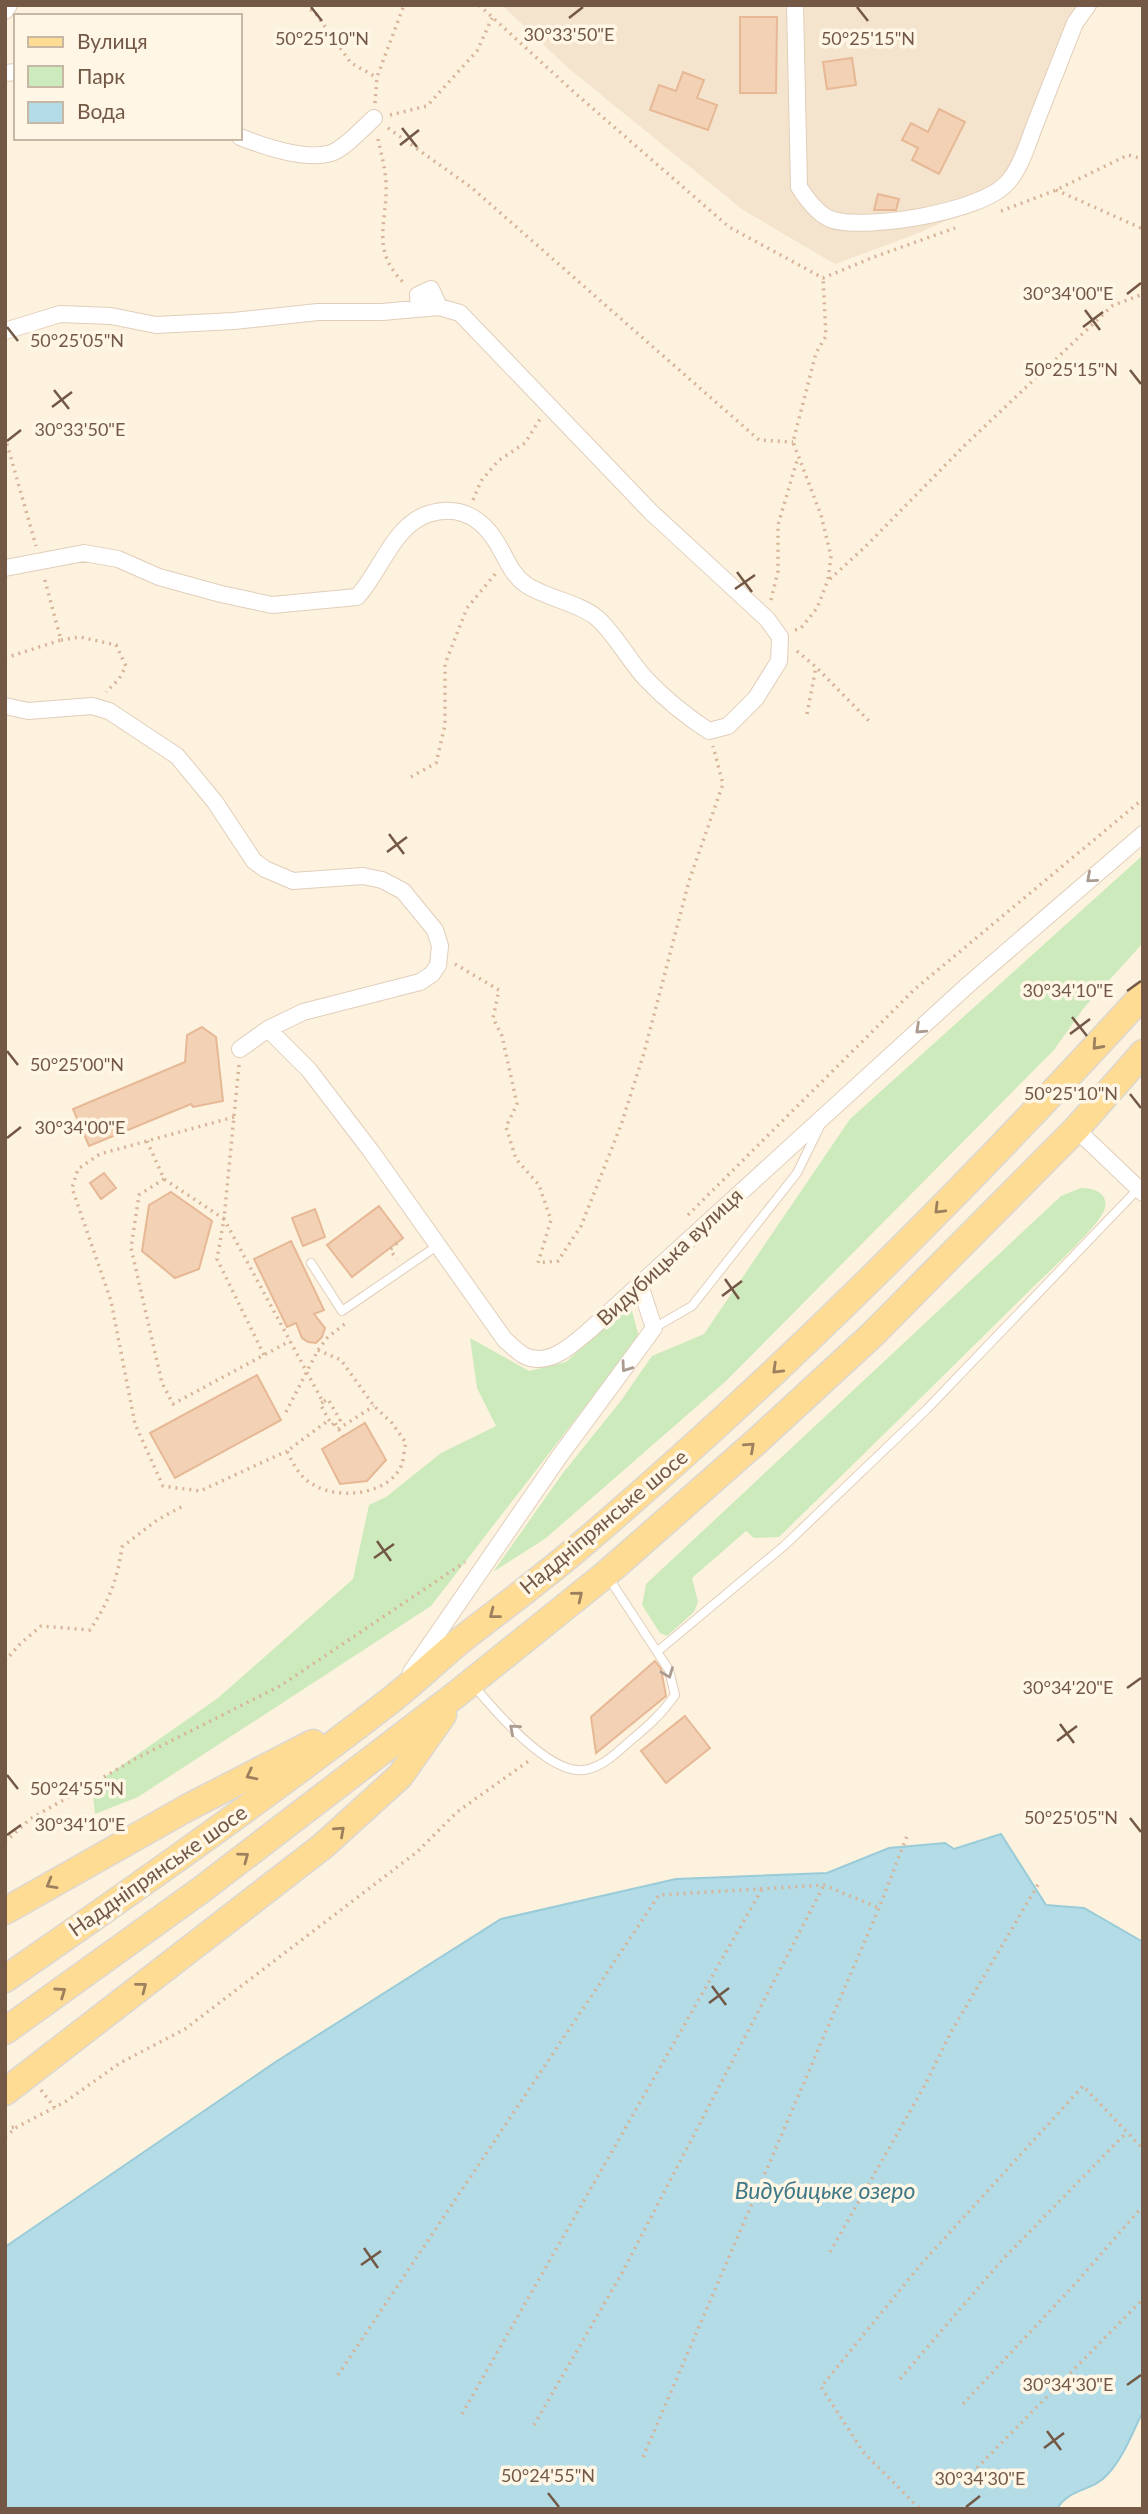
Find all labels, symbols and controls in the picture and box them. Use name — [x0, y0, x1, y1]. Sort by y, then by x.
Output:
legend — [14, 14, 242, 140]
text: 30°33'50"E — [524, 23, 614, 45]
text: 50°25'10"N — [275, 27, 369, 49]
text: 50°25'15"N — [821, 27, 915, 49]
text: Вулиця — [77, 28, 148, 53]
text: Парк — [77, 63, 125, 88]
text: Вода — [77, 98, 125, 123]
text: 30°34'00"E — [1023, 282, 1113, 304]
text: 50°25'05"N — [30, 329, 124, 351]
text: 50°25'15"N — [1024, 358, 1118, 380]
text: 30°33'50"E — [35, 418, 125, 440]
one-way arrow — [1086, 870, 1099, 882]
text: 30°34'10"E — [1023, 979, 1113, 1001]
one-way arrow — [915, 1020, 928, 1033]
one-way arrow — [1093, 1037, 1105, 1050]
text: 50°25'00"N — [30, 1053, 124, 1075]
text: 50°25'10"N — [1024, 1082, 1118, 1104]
text: 30°34'00"E — [35, 1116, 125, 1138]
street label: Видубицька вулиця — [591, 1182, 747, 1330]
one-way arrow — [935, 1201, 948, 1214]
one-way arrow — [622, 1359, 634, 1372]
one-way arrow — [772, 1360, 785, 1373]
street label: Наддніпрянське шосе — [514, 1443, 692, 1598]
one-way arrow — [742, 1443, 755, 1455]
one-way arrow — [571, 1592, 583, 1605]
one-way arrow — [490, 1606, 503, 1618]
one-way arrow — [660, 1666, 674, 1678]
text: 30°34'20"E — [1023, 1676, 1113, 1698]
one-way arrow — [509, 1724, 522, 1737]
one-way arrow — [245, 1767, 258, 1781]
text: 50°24'55"N — [30, 1777, 124, 1799]
street label: Наддніпрянське шосе — [63, 1799, 251, 1941]
text: 50°25'05"N — [1024, 1806, 1118, 1828]
text: 30°34'10"E — [35, 1813, 125, 1835]
one-way arrow — [332, 1827, 345, 1840]
one-way arrow — [236, 1852, 249, 1865]
one-way arrow — [45, 1876, 58, 1889]
one-way arrow — [134, 1982, 146, 1995]
one-way arrow — [53, 1988, 66, 2000]
water label: Видубицьке озеро — [735, 2176, 915, 2204]
text: 30°34'30"E — [1023, 2373, 1113, 2395]
text: 50°24'55"N — [501, 2464, 595, 2486]
text: 30°34'30"E — [935, 2467, 1025, 2489]

